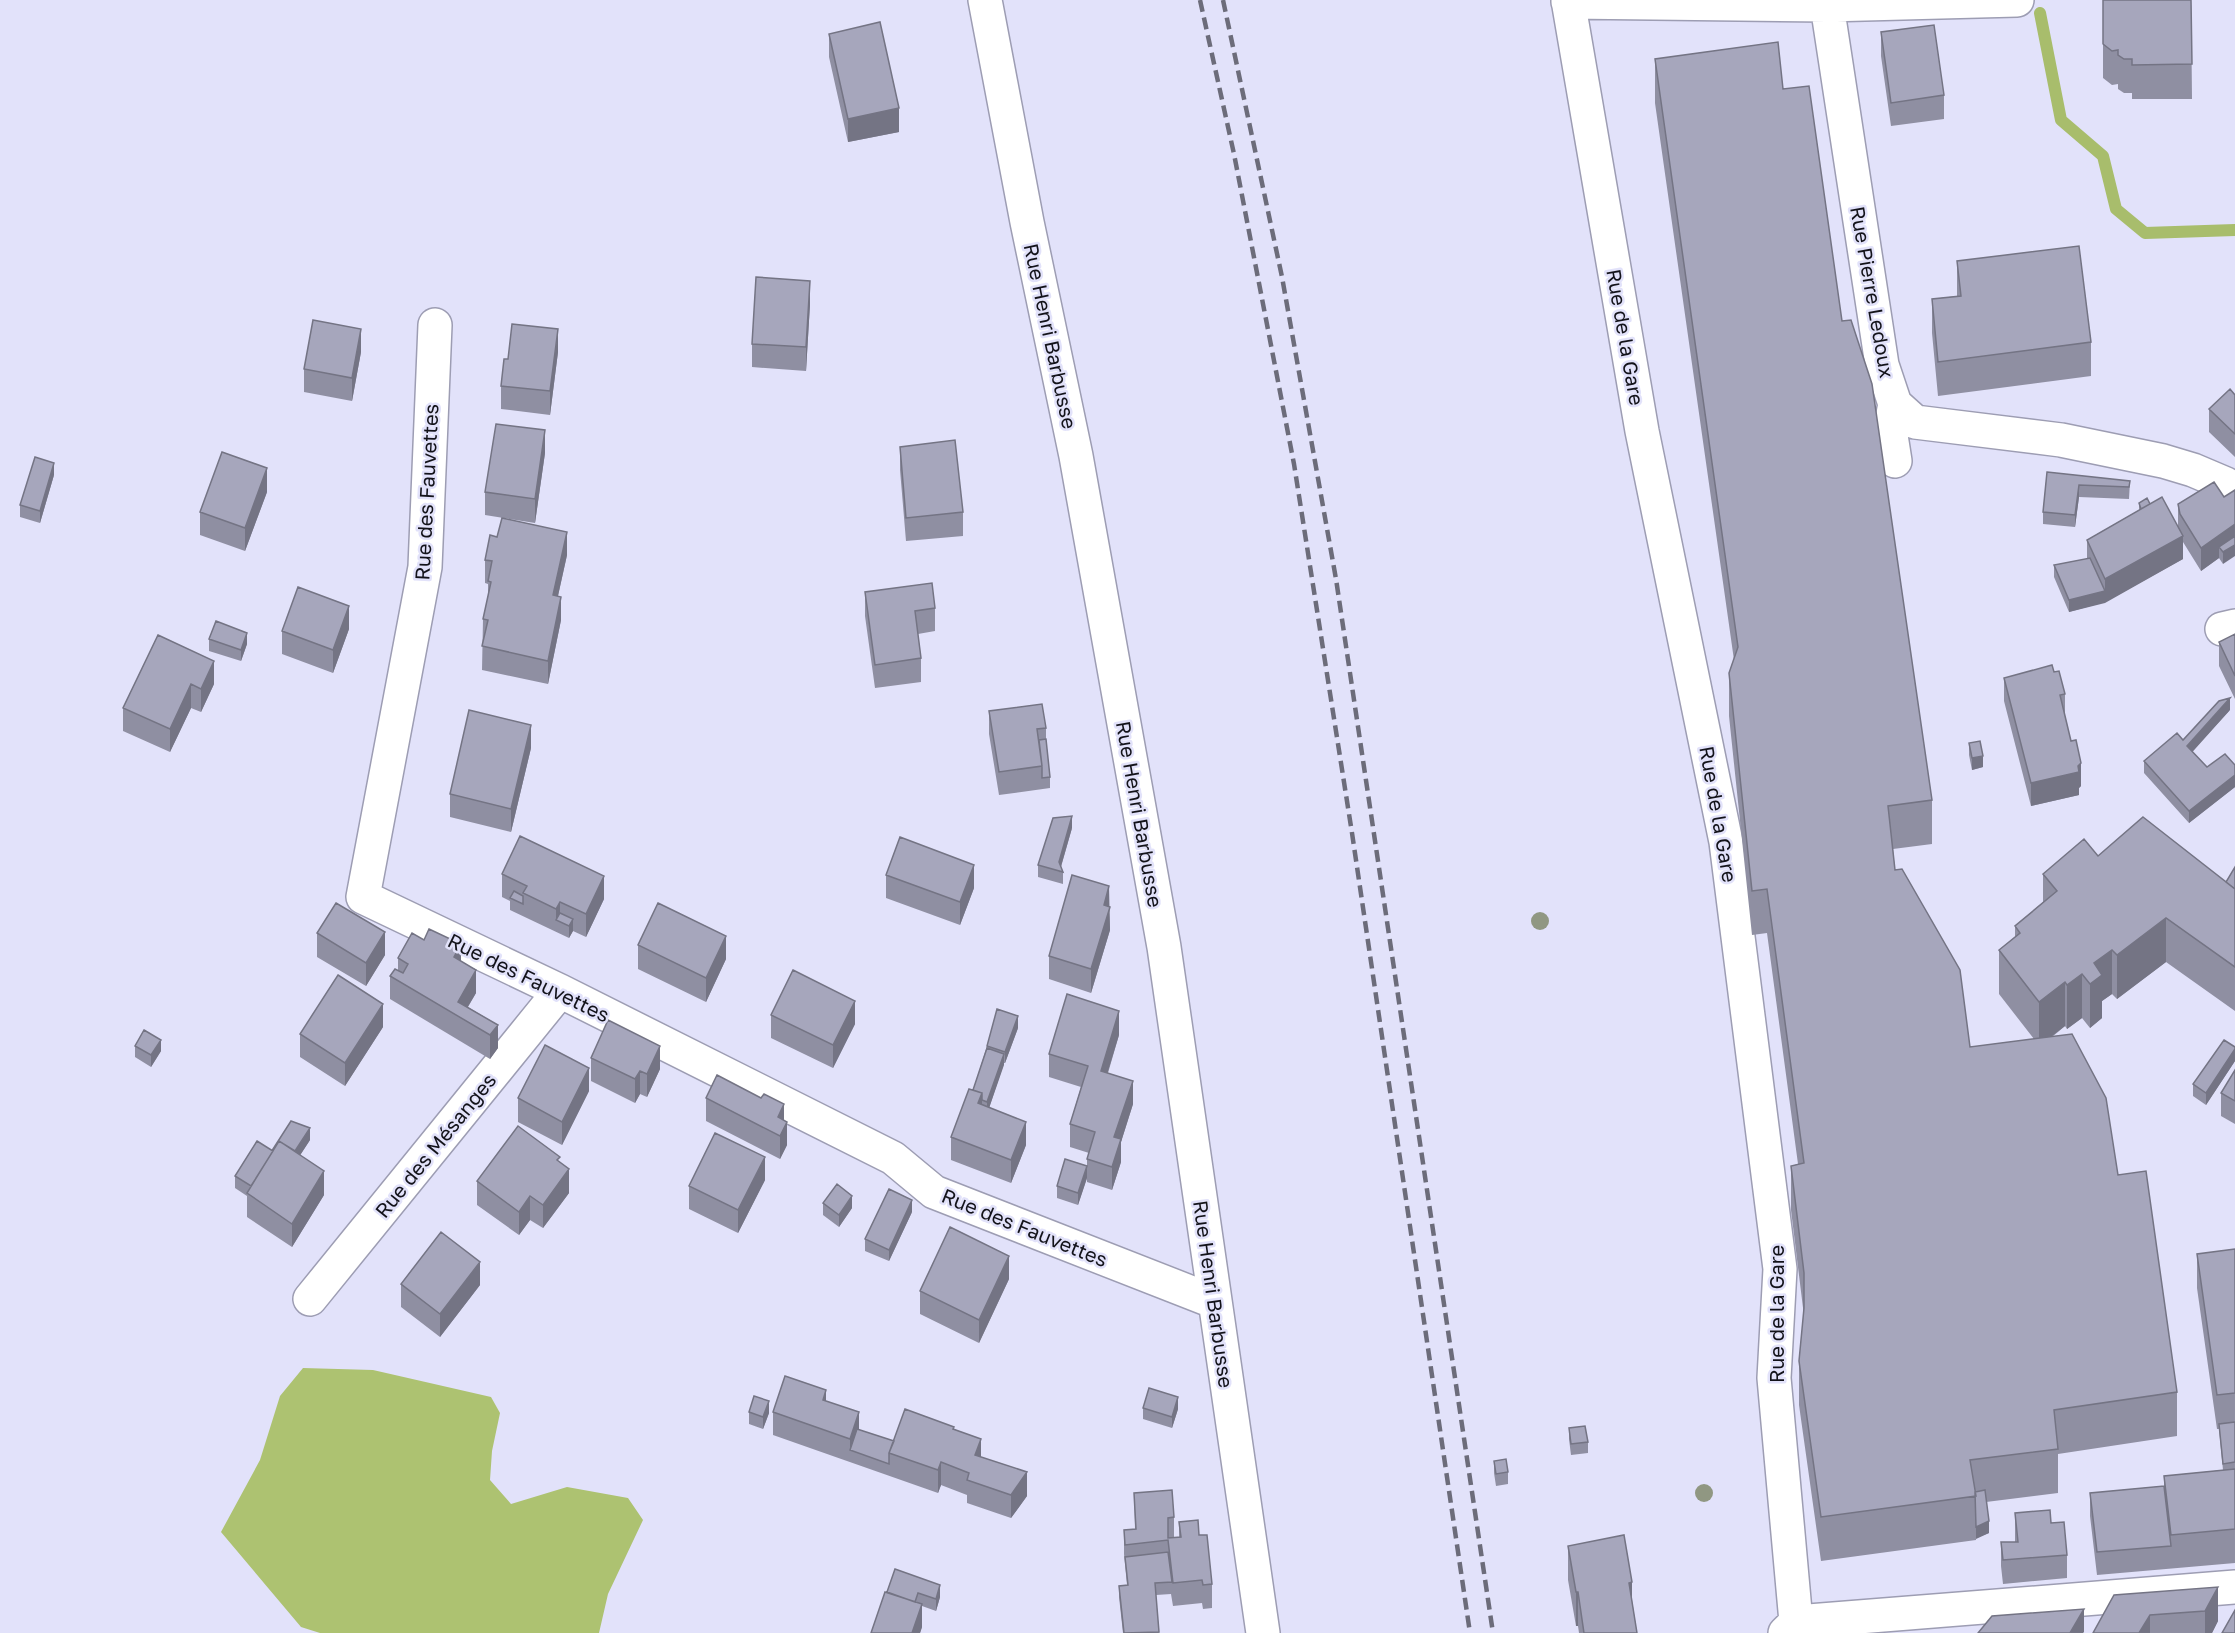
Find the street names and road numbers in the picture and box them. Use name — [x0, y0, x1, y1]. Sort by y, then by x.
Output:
street label: Rue Pierre Ledoux — [1846, 204, 1900, 380]
street label: Rue Henri Barbusse — [1020, 241, 1082, 431]
street label: Rue de la Gare — [1602, 267, 1650, 407]
street label: Rue des Fauvettes — [409, 403, 443, 581]
street label: Rue Henri Barbusse — [1112, 719, 1168, 909]
street label: Rue de la Gare — [1695, 744, 1743, 884]
street label: Rue des Fauvettes — [444, 927, 614, 1027]
street label: Rue des Mésanges — [369, 1068, 501, 1222]
street label: Rue des Fauvettes — [939, 1183, 1111, 1271]
street label: Rue Henri Barbusse — [1189, 1199, 1239, 1389]
street label: Rue de la Gare — [1764, 1245, 1788, 1383]

